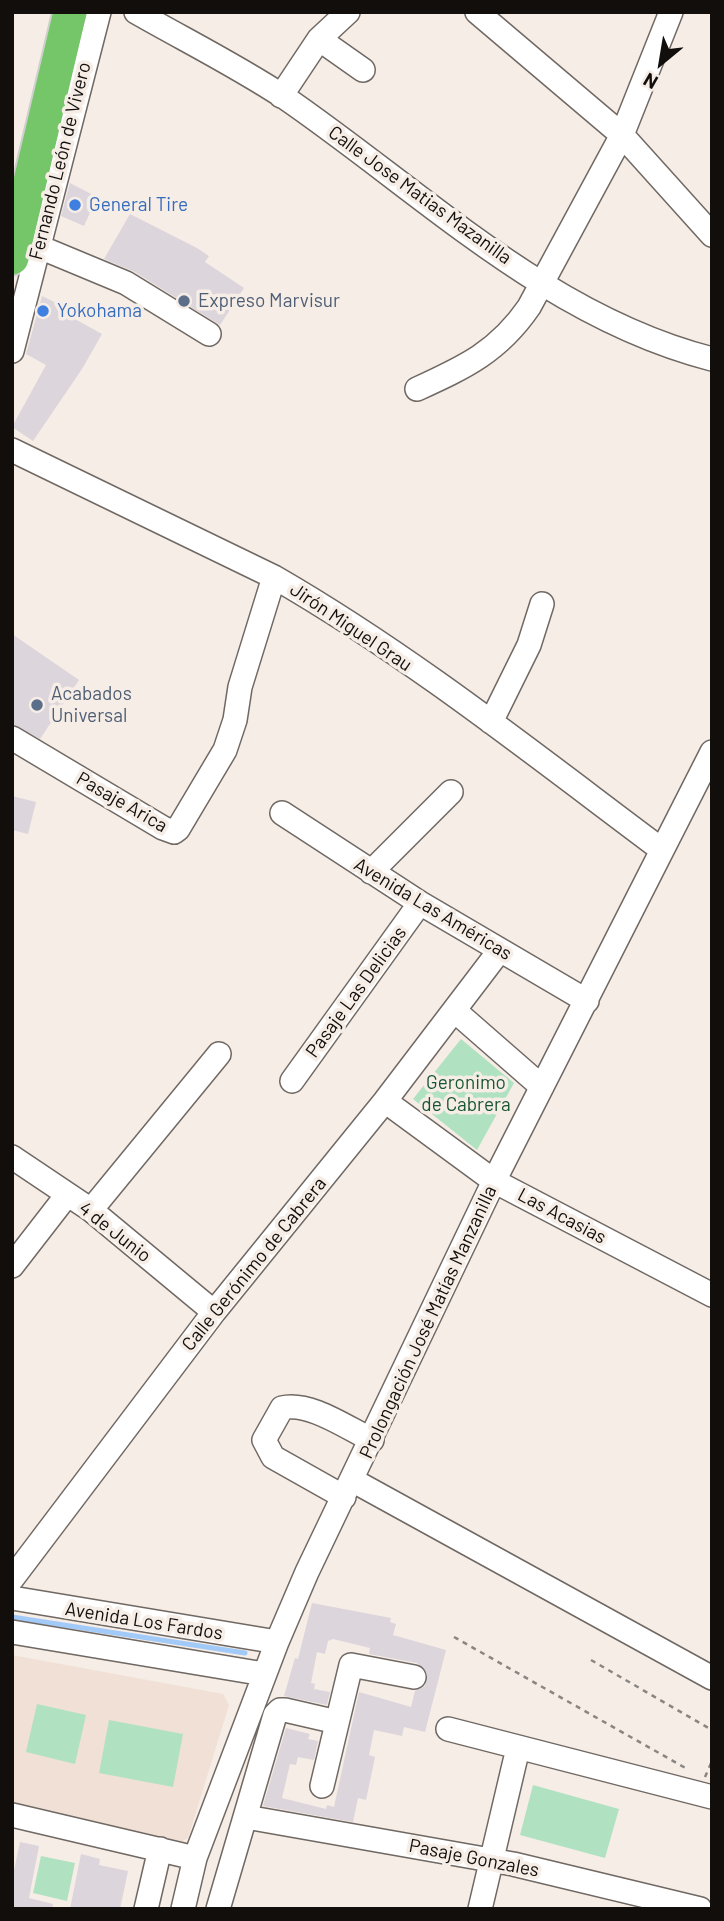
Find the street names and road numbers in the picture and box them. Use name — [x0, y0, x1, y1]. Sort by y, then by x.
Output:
street label: Fernando León de Vivero — [24, 60, 96, 262]
street label: Calle Jose Matias Mazanilla — [324, 121, 516, 269]
street label: Jirón Miguel Grau — [286, 578, 416, 676]
street label: Pasaje Arica — [72, 767, 172, 837]
street label: Avenida Las Américas — [350, 853, 516, 965]
street label: Pasaje Las Delicias — [301, 922, 411, 1062]
street label: Calle Gerónimo de Cabrera — [177, 1173, 331, 1355]
street label: Prolongación José Matías Manzanilla — [355, 1182, 501, 1462]
street label: Las Acasias — [514, 1183, 610, 1249]
street label: 4 de Junio — [74, 1197, 156, 1267]
street label: Avenida Los Fardos — [63, 1597, 225, 1645]
street label: Pasaje Gonzales — [407, 1834, 541, 1882]

